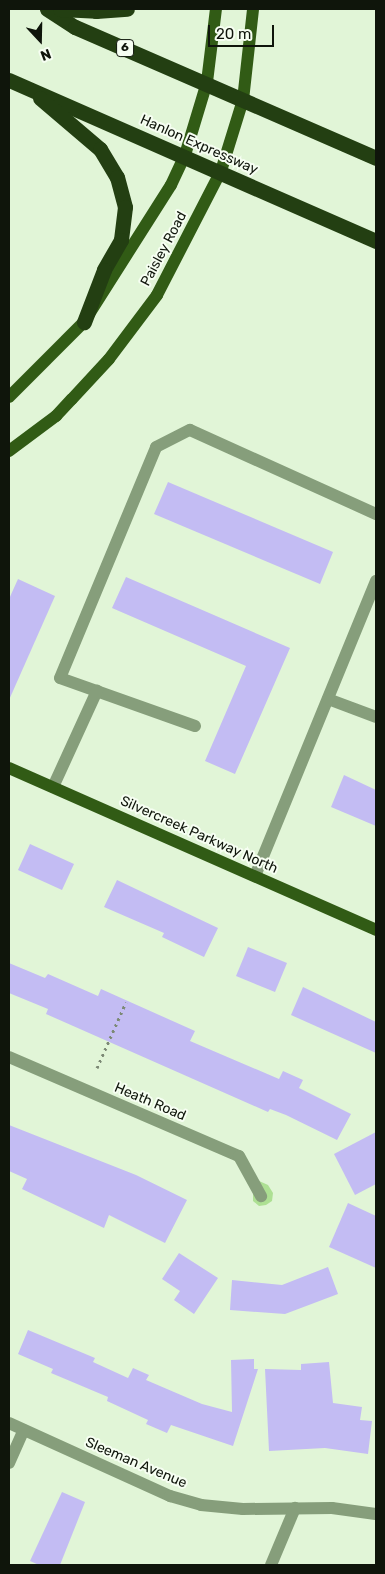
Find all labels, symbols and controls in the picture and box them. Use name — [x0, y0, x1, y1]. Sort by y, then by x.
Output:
north arrow — [15, 15, 65, 65]
scale bar — [210, 15, 276, 47]
text: 20 m — [216, 25, 251, 43]
road number: 6 — [115, 38, 135, 58]
text: N — [38, 45, 53, 64]
street label: Hanlon Expressway — [137, 111, 261, 179]
street label: Paisley Road — [137, 209, 191, 289]
street label: Silvercreek Parkway North — [117, 793, 281, 877]
street label: Heath Road — [112, 1079, 188, 1125]
street label: Sleeman Avenue — [83, 1434, 189, 1492]

